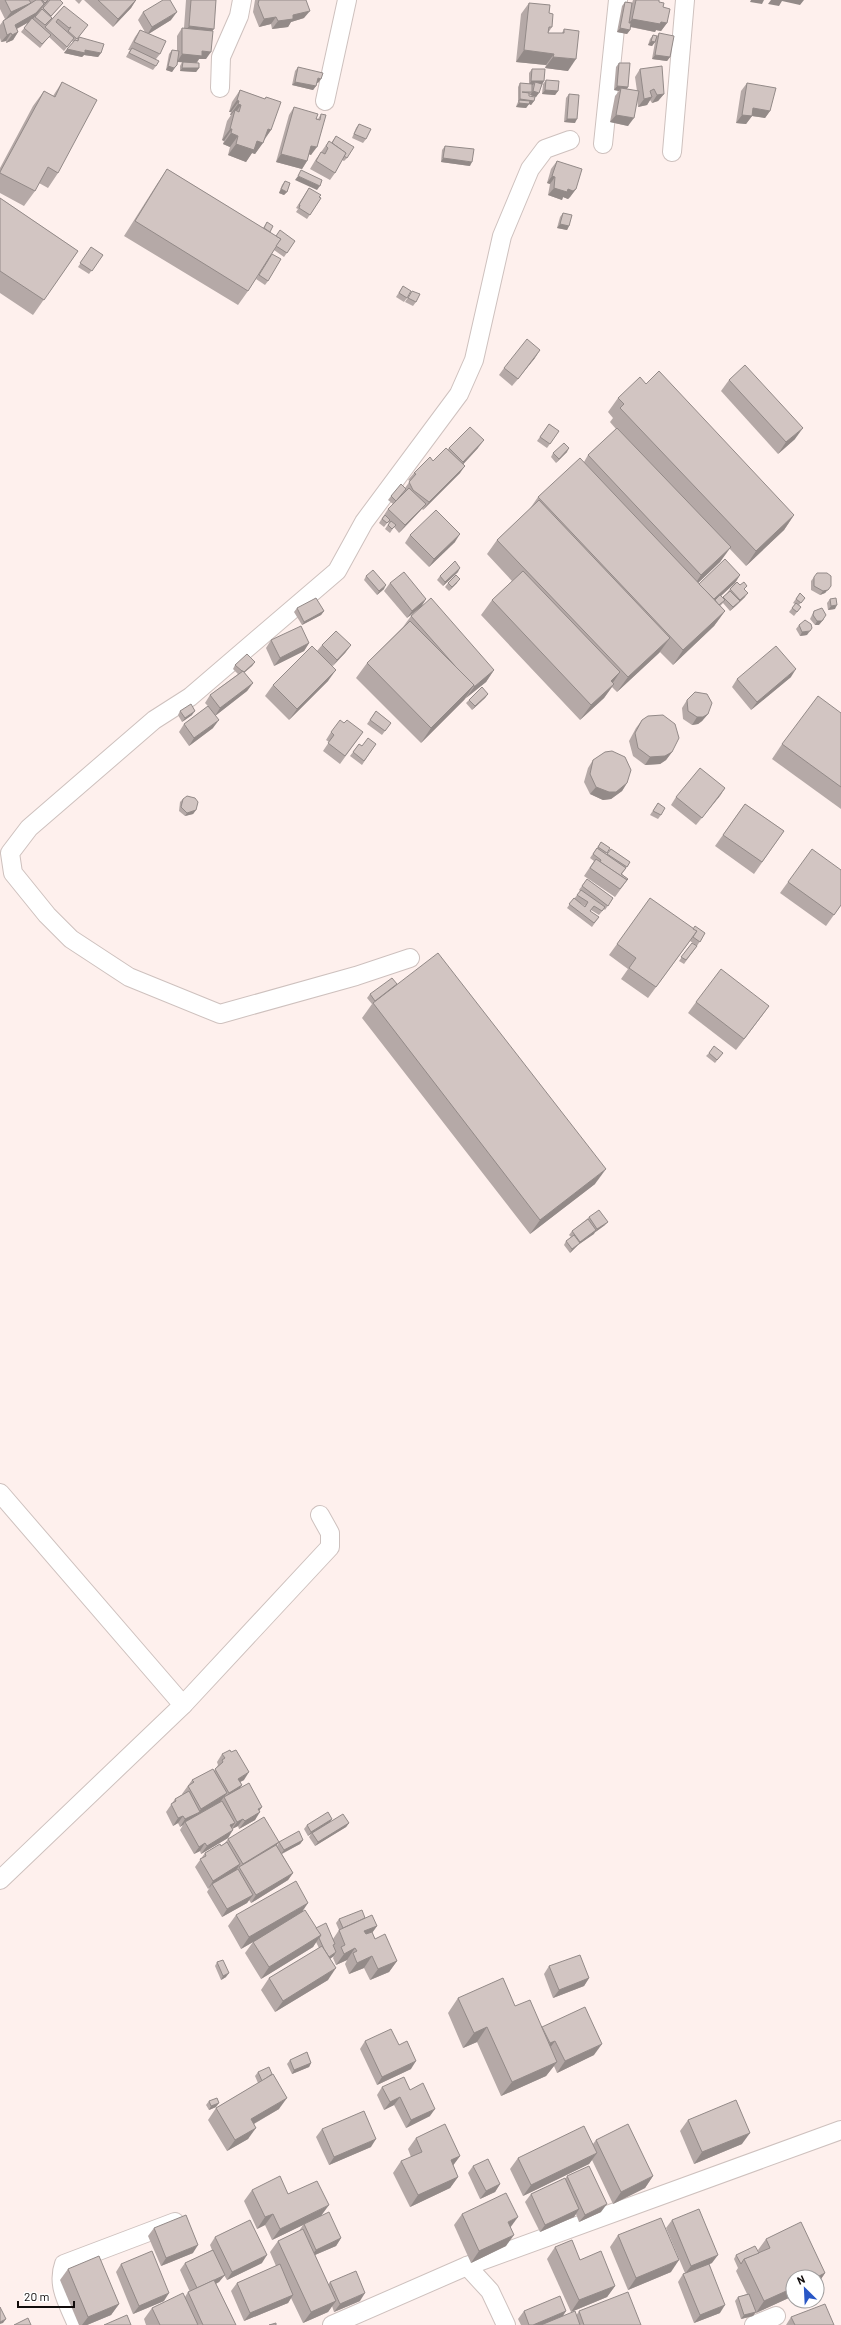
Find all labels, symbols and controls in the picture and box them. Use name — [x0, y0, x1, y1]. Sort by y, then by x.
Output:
north arrow — [785, 2269, 825, 2309]
text: N — [795, 2272, 807, 2287]
scale bar — [18, 2283, 74, 2309]
text: 20 m — [24, 2289, 50, 2303]

